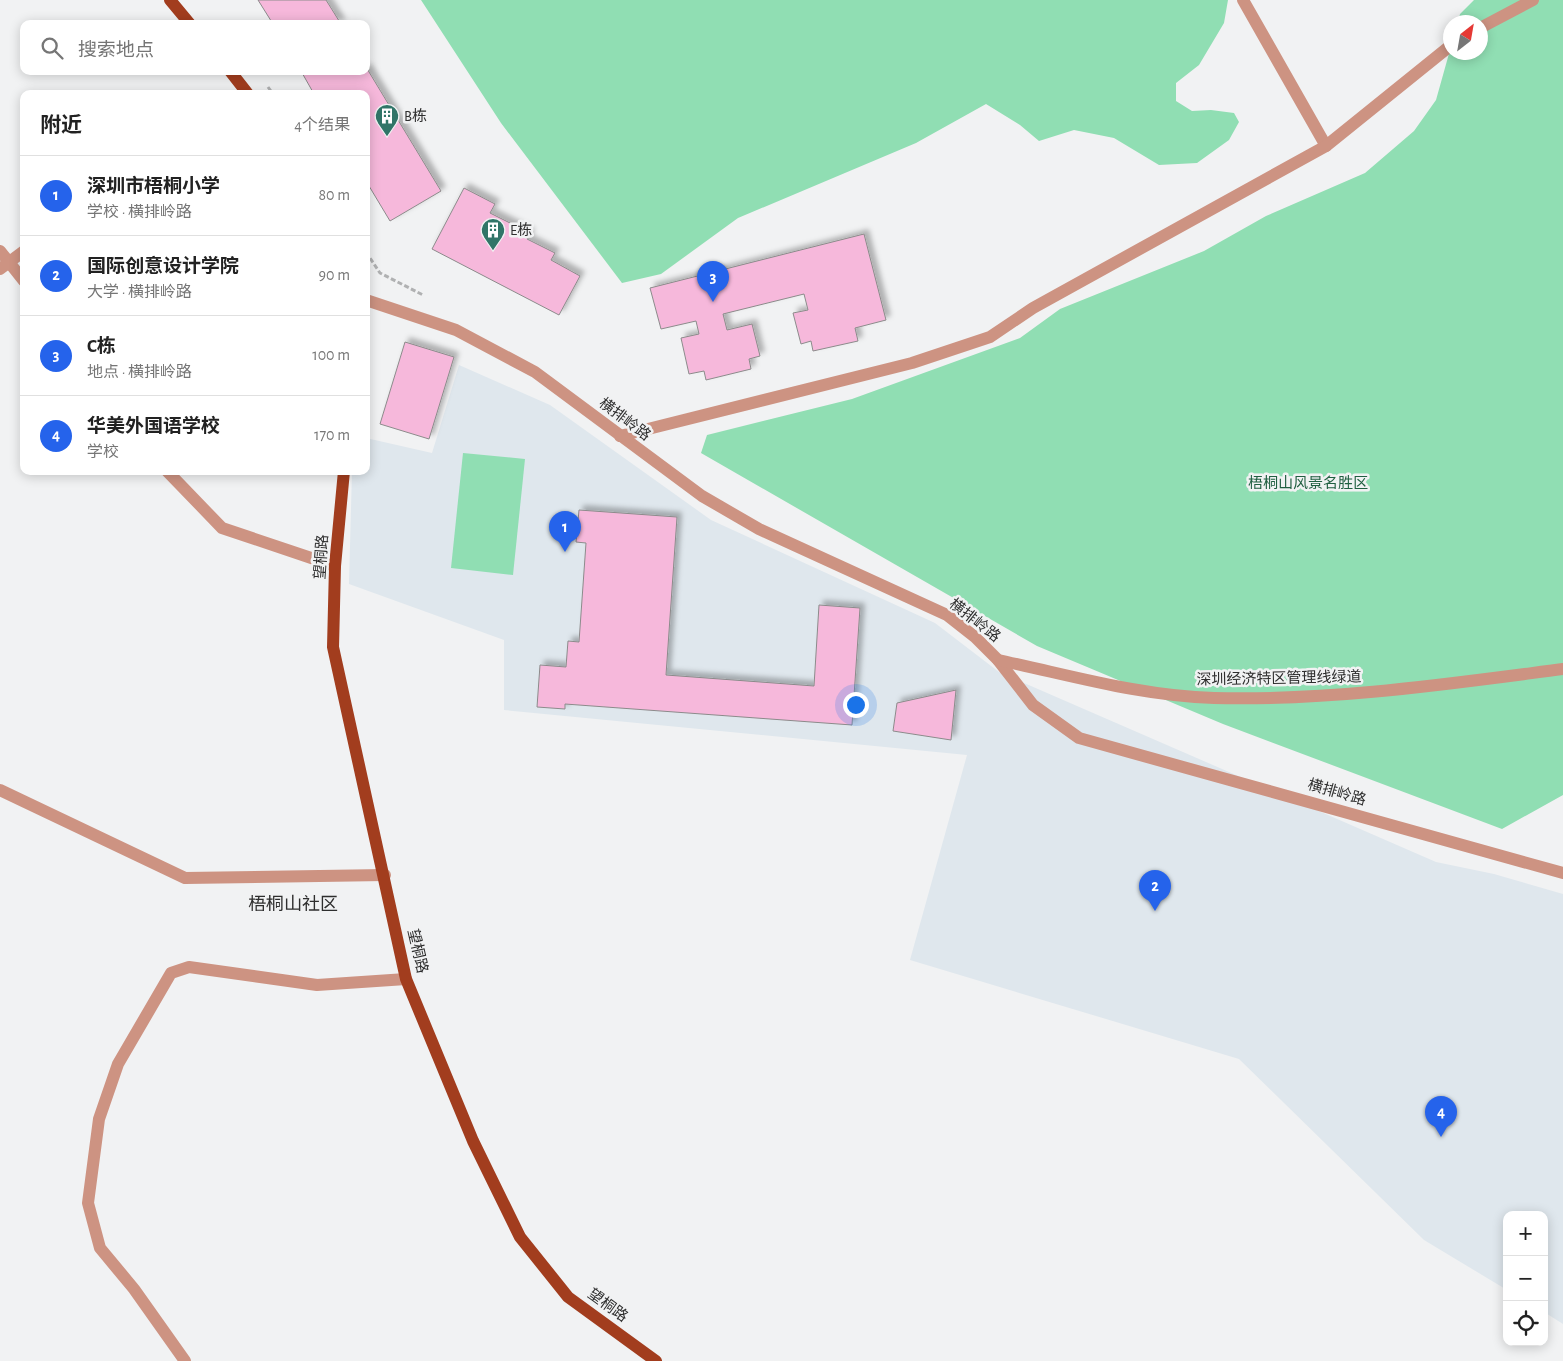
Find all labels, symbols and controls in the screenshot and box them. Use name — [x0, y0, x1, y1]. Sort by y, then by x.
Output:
north arrow — [1443, 15, 1488, 60]
search box — [20, 20, 370, 75]
icon: search — [38, 34, 66, 62]
text: 搜索地点 — [78, 41, 154, 60]
building icon: B栋 — [374, 103, 400, 137]
place label: B栋 — [404, 107, 427, 124]
text: 附近 — [40, 115, 82, 136]
text: 4个结果 — [294, 117, 350, 133]
text: 深圳市梧桐小学 — [87, 177, 220, 196]
text: 1 — [53, 187, 59, 203]
text: 80 m — [319, 187, 350, 203]
text: 学校 · 横排岭路 — [87, 204, 192, 220]
building icon: E栋 — [480, 217, 506, 251]
place label: E栋 — [510, 221, 532, 238]
text: 国际创意设计学院 — [87, 257, 239, 276]
pin: 3 — [697, 261, 729, 302]
text: 2 — [52, 267, 60, 283]
text: 90 m — [319, 267, 350, 283]
text: 大学 · 横排岭路 — [87, 284, 192, 300]
text: C栋 — [87, 337, 116, 356]
text: 3 — [53, 347, 59, 363]
text: 100 m — [312, 347, 350, 363]
text: 地点 · 横排岭路 — [87, 364, 192, 380]
street label: 横排岭路 — [596, 394, 654, 443]
text: 华美外国语学校 — [87, 417, 220, 436]
text: 4 — [52, 427, 60, 443]
text: 170 m — [314, 427, 350, 443]
text: 学校 — [87, 444, 119, 460]
park label: 梧桐山风景名胜区 — [1248, 475, 1368, 491]
pin: 1 — [549, 511, 581, 552]
street label: 望桐路 — [311, 534, 331, 580]
street label: 横排岭路 — [946, 594, 1004, 645]
street label: 深圳经济特区管理线绿道 — [1196, 669, 1362, 687]
your location — [843, 692, 869, 718]
street label: 横排岭路 — [1306, 775, 1368, 808]
pin: 2 — [1139, 870, 1171, 911]
district label: 梧桐山社区 — [248, 894, 338, 914]
street label: 望桐路 — [405, 927, 431, 975]
pin: 4 — [1425, 1096, 1457, 1137]
map controls — [1503, 1211, 1548, 1346]
button: + — [1503, 1211, 1548, 1256]
button: − — [1503, 1256, 1548, 1301]
street label: 望桐路 — [585, 1285, 631, 1325]
button: locate — [1503, 1301, 1548, 1346]

